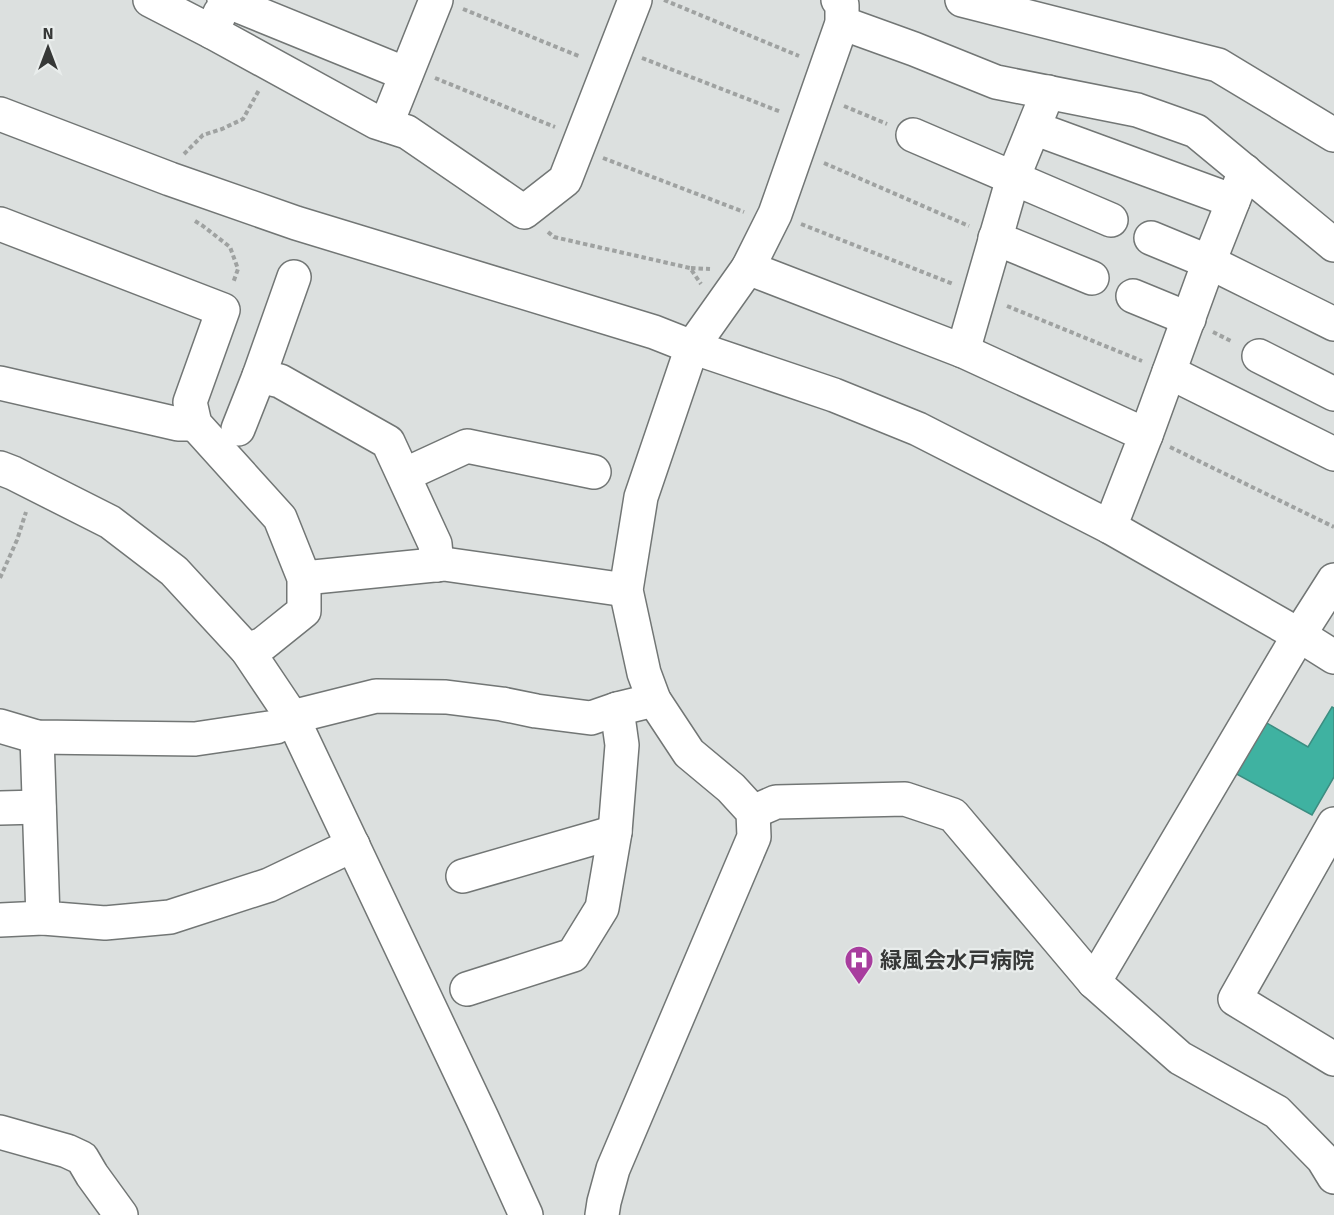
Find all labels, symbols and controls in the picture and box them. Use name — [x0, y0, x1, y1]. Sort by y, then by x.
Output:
north arrow — [18, 18, 78, 78]
text: N — [42, 24, 54, 44]
hospital icon: 緑風会水戸病院 — [843, 944, 875, 986]
place label: 緑風会水戸病院 — [880, 947, 1034, 974]

